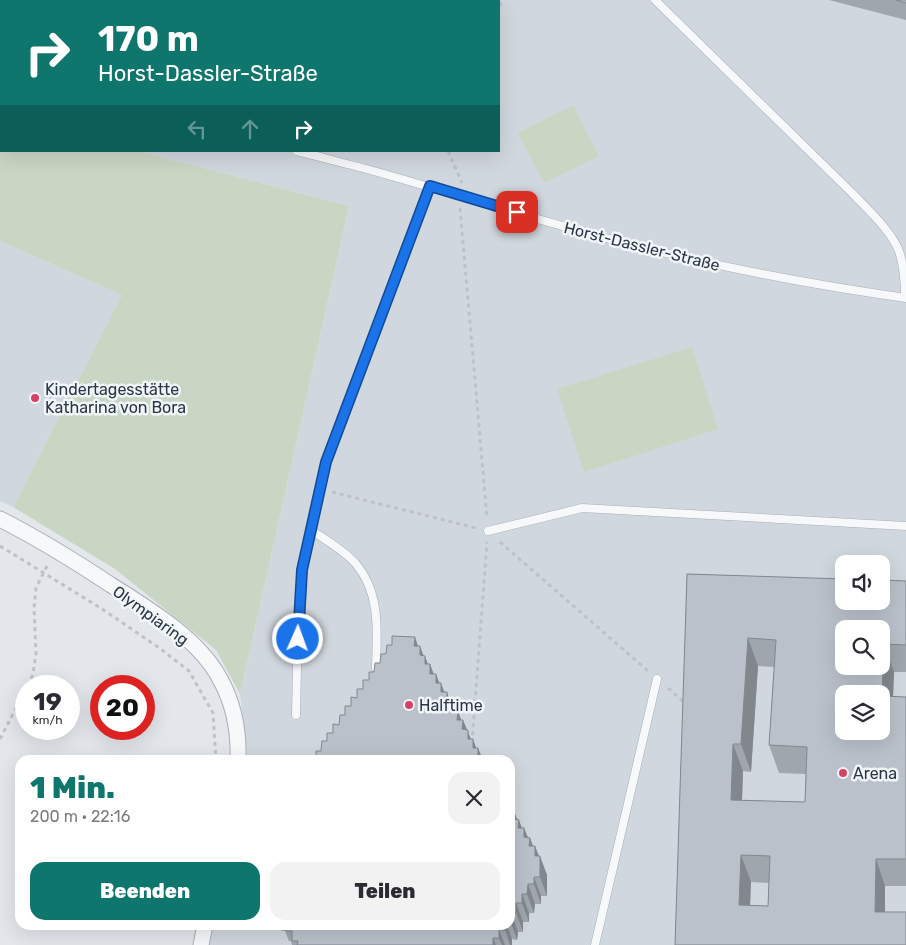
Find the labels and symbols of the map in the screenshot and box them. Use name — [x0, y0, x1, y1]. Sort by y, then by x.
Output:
pin — [496, 191, 538, 233]
street label: Horst-Dassler-Straße — [562, 218, 722, 275]
place label: Kindertagesstätte Katharina von Bora — [45, 380, 186, 417]
marker: Kindertagesstätte Katharina von Bora — [29, 392, 41, 404]
street label: Olympiaring — [109, 581, 192, 649]
position arrow — [271, 612, 323, 664]
speed limit sign: 20 — [90, 675, 155, 740]
place label: Halftime — [419, 696, 483, 715]
marker: Halftime — [403, 699, 415, 711]
place label: Arena — [853, 764, 897, 783]
marker: Arena — [837, 767, 849, 779]

